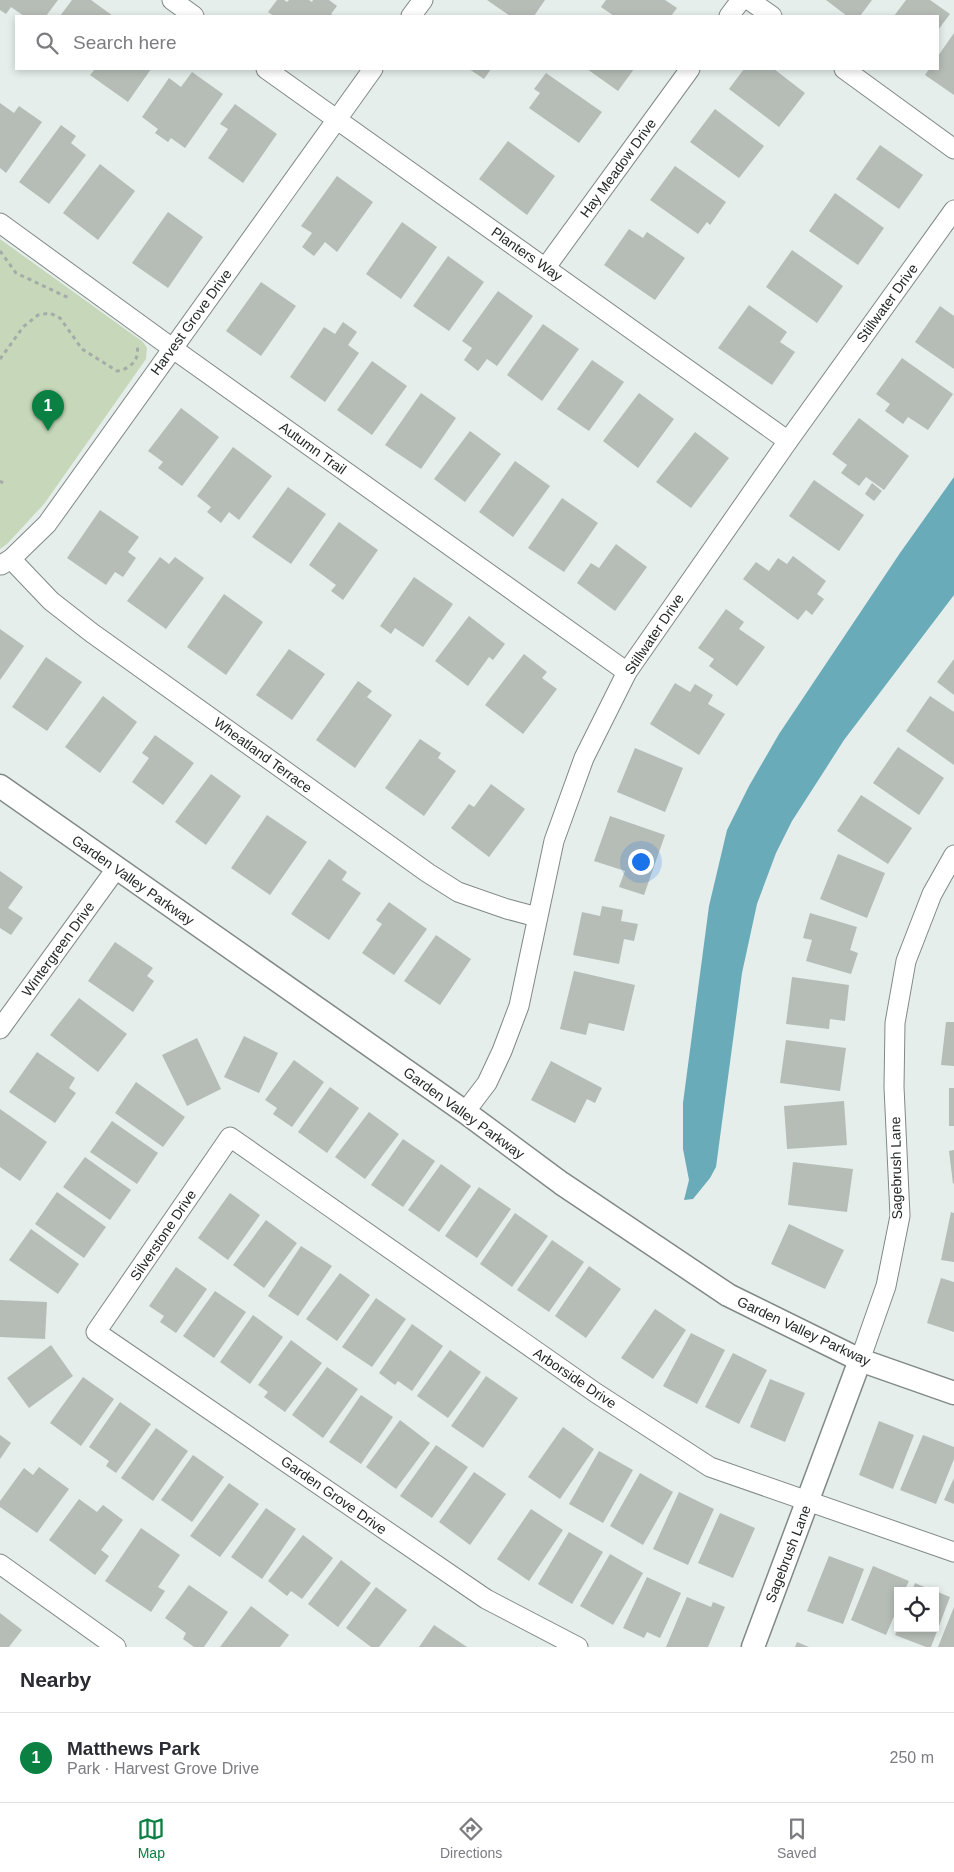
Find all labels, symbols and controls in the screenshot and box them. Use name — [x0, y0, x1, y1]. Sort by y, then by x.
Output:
search box — [15, 15, 939, 70]
icon: search — [33, 29, 61, 57]
text: Search here — [73, 32, 177, 53]
street label: Hay Meadow Drive — [577, 115, 659, 221]
street label: Planters Way — [489, 224, 565, 284]
street label: Stillwater Drive — [853, 260, 921, 345]
street label: Harvest Grove Drive — [147, 266, 235, 378]
pin: 1 — [32, 390, 64, 431]
street label: Autumn Trail — [277, 418, 349, 478]
street label: Stillwater Drive — [621, 591, 687, 677]
street label: Wheatland Terrace — [211, 714, 315, 796]
street label: Garden Valley Parkway — [69, 832, 197, 928]
your location — [628, 849, 654, 875]
street label: Wintergreen Drive — [18, 898, 98, 999]
street label: Garden Valley Parkway — [401, 1064, 527, 1162]
street label: Sagebrush Lane — [887, 1116, 905, 1220]
street label: Silverstone Drive — [127, 1186, 199, 1283]
street label: Garden Valley Parkway — [735, 1293, 873, 1369]
street label: Arborside Drive — [531, 1344, 620, 1412]
street label: Garden Grove Drive — [278, 1453, 390, 1538]
street label: Sagebrush Lane — [762, 1503, 814, 1605]
map controls — [894, 1587, 939, 1632]
button: locate — [894, 1587, 939, 1632]
text: Nearby — [20, 1668, 91, 1691]
text: Matthews Park — [67, 1738, 200, 1759]
text: 1 — [32, 1749, 40, 1766]
text: 250 m — [890, 1749, 934, 1766]
text: Park · Harvest Grove Drive — [67, 1760, 259, 1777]
tab: Map — [137, 1815, 165, 1861]
tab: Directions — [440, 1815, 502, 1861]
tab: Saved — [777, 1815, 817, 1861]

